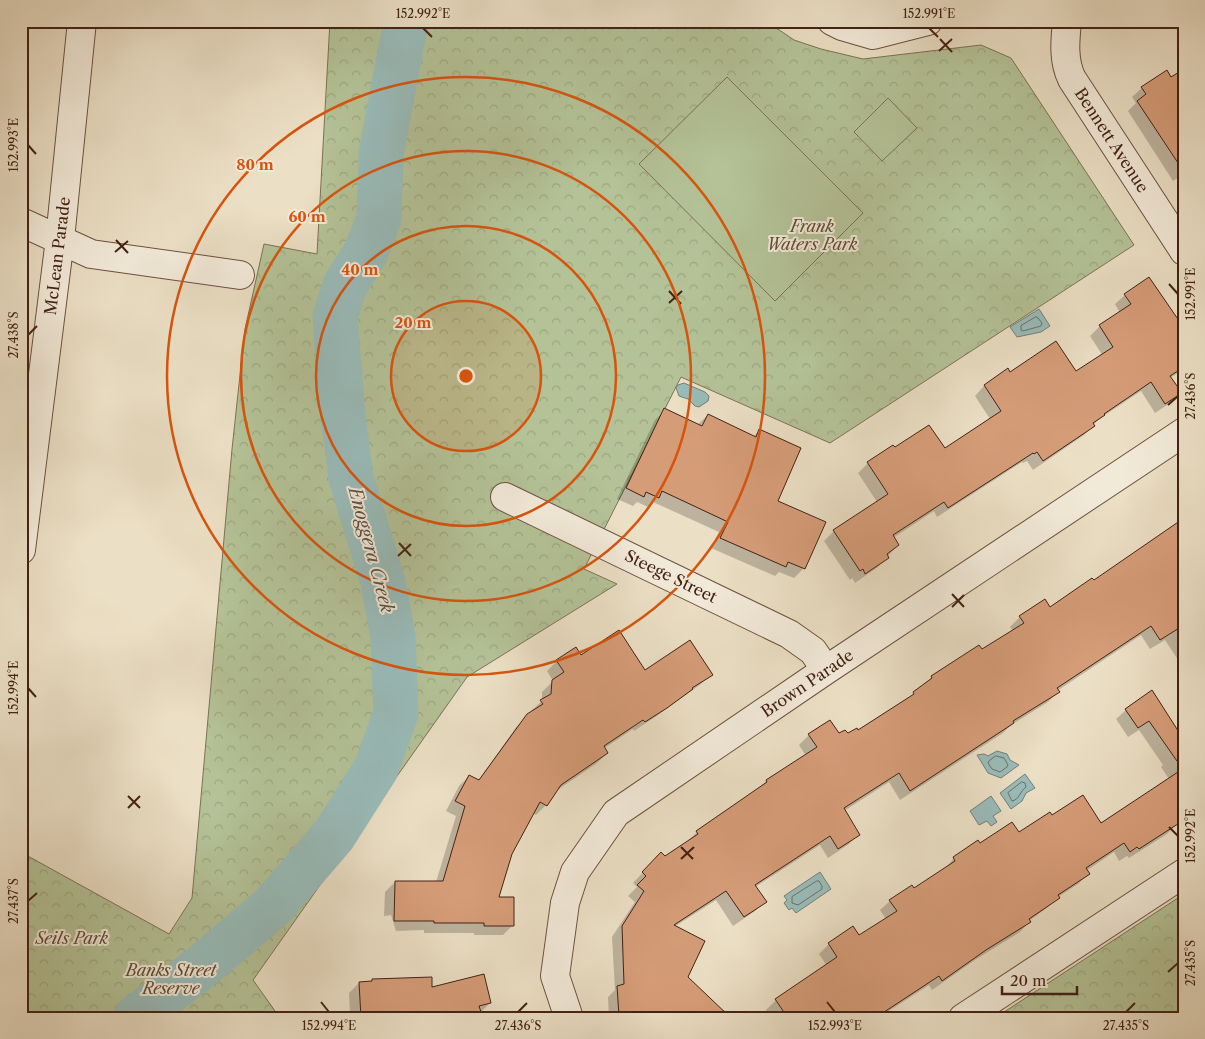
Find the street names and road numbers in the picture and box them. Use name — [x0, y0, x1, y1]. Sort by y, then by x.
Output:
street label: Bennett Avenue — [1071, 84, 1153, 196]
street label: McLean Parade — [40, 196, 74, 316]
street label: Steege Street — [622, 545, 721, 607]
street label: Brown Parade — [757, 645, 857, 721]

